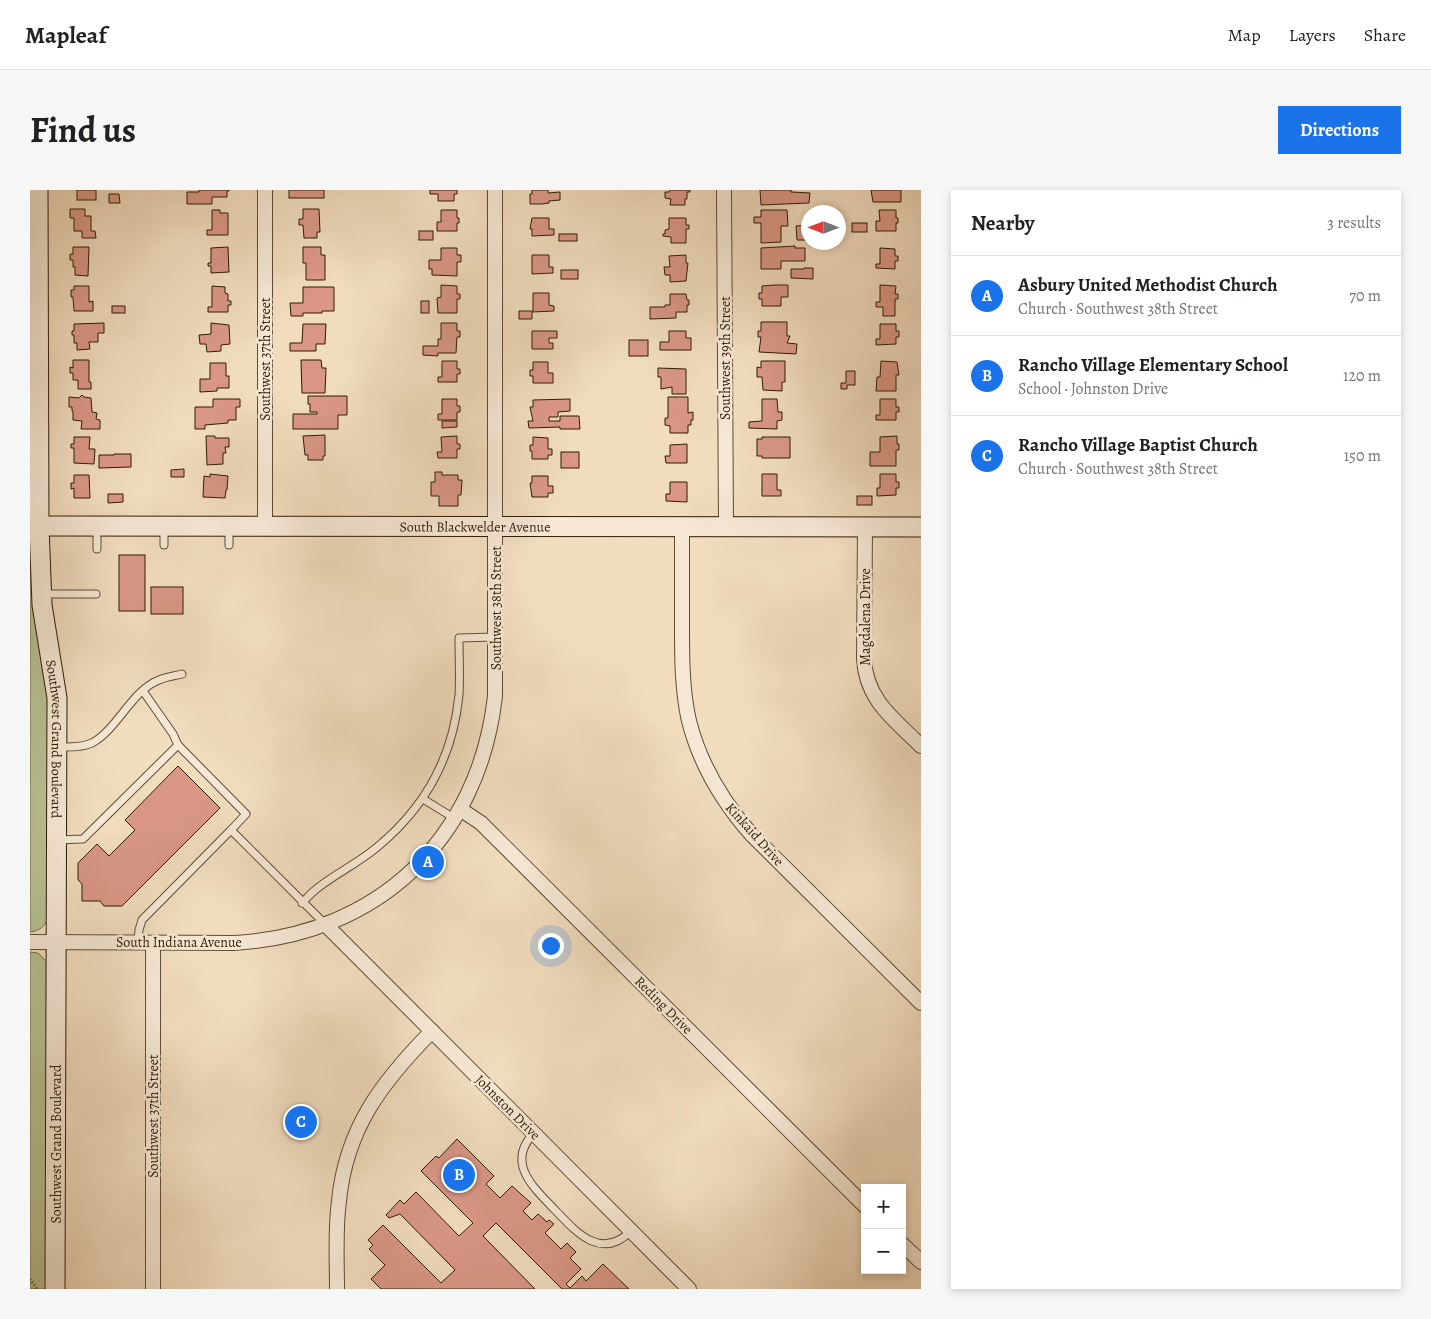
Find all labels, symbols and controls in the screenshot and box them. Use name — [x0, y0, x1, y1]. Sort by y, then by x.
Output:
text: Mapleaf — [25, 19, 107, 51]
text: Map — [1228, 23, 1261, 47]
text: Layers — [1289, 23, 1336, 47]
text: Share — [1364, 23, 1406, 47]
text: Find us — [30, 106, 136, 154]
button: Directions — [1278, 106, 1401, 154]
north arrow — [801, 205, 846, 250]
text: Nearby — [971, 209, 1034, 237]
text: 3 results — [1327, 212, 1381, 234]
text: Asbury United Methodist Church — [1018, 272, 1277, 298]
text: A — [982, 285, 992, 307]
text: 70 m — [1349, 285, 1381, 307]
street label: Southwest 39th Street — [716, 296, 735, 420]
street label: Southwest 37th Street — [256, 297, 275, 421]
text: Church · Southwest 38th Street — [1018, 298, 1218, 320]
text: Rancho Village Elementary School — [1018, 352, 1288, 378]
text: B — [982, 365, 992, 387]
text: 120 m — [1343, 365, 1381, 387]
text: School · Johnston Drive — [1018, 378, 1168, 400]
text: Rancho Village Baptist Church — [1018, 432, 1258, 458]
text: C — [982, 445, 992, 467]
text: 150 m — [1344, 445, 1381, 467]
text: Church · Southwest 38th Street — [1018, 458, 1218, 480]
street label: South Blackwelder Avenue — [400, 517, 550, 537]
street label: Southwest 38th Street — [487, 545, 506, 670]
street label: Magdalena Drive — [856, 568, 875, 666]
street label: Southwest Grand Boulevard — [41, 658, 67, 819]
street label: Kinkaid Drive — [721, 799, 788, 870]
pin: A — [412, 843, 444, 881]
street label: South Indiana Avenue — [116, 933, 242, 952]
your location — [538, 933, 564, 959]
street label: Reding Drive — [630, 972, 697, 1039]
street label: Southwest 37th Street — [144, 1054, 163, 1178]
street label: Southwest Grand Boulevard — [47, 1064, 66, 1223]
street label: Johnston Drive — [471, 1071, 544, 1144]
pin: C — [285, 1103, 317, 1141]
pin: B — [443, 1156, 475, 1194]
map controls — [861, 1184, 906, 1274]
button: + — [861, 1184, 906, 1229]
button: − — [861, 1229, 906, 1274]

